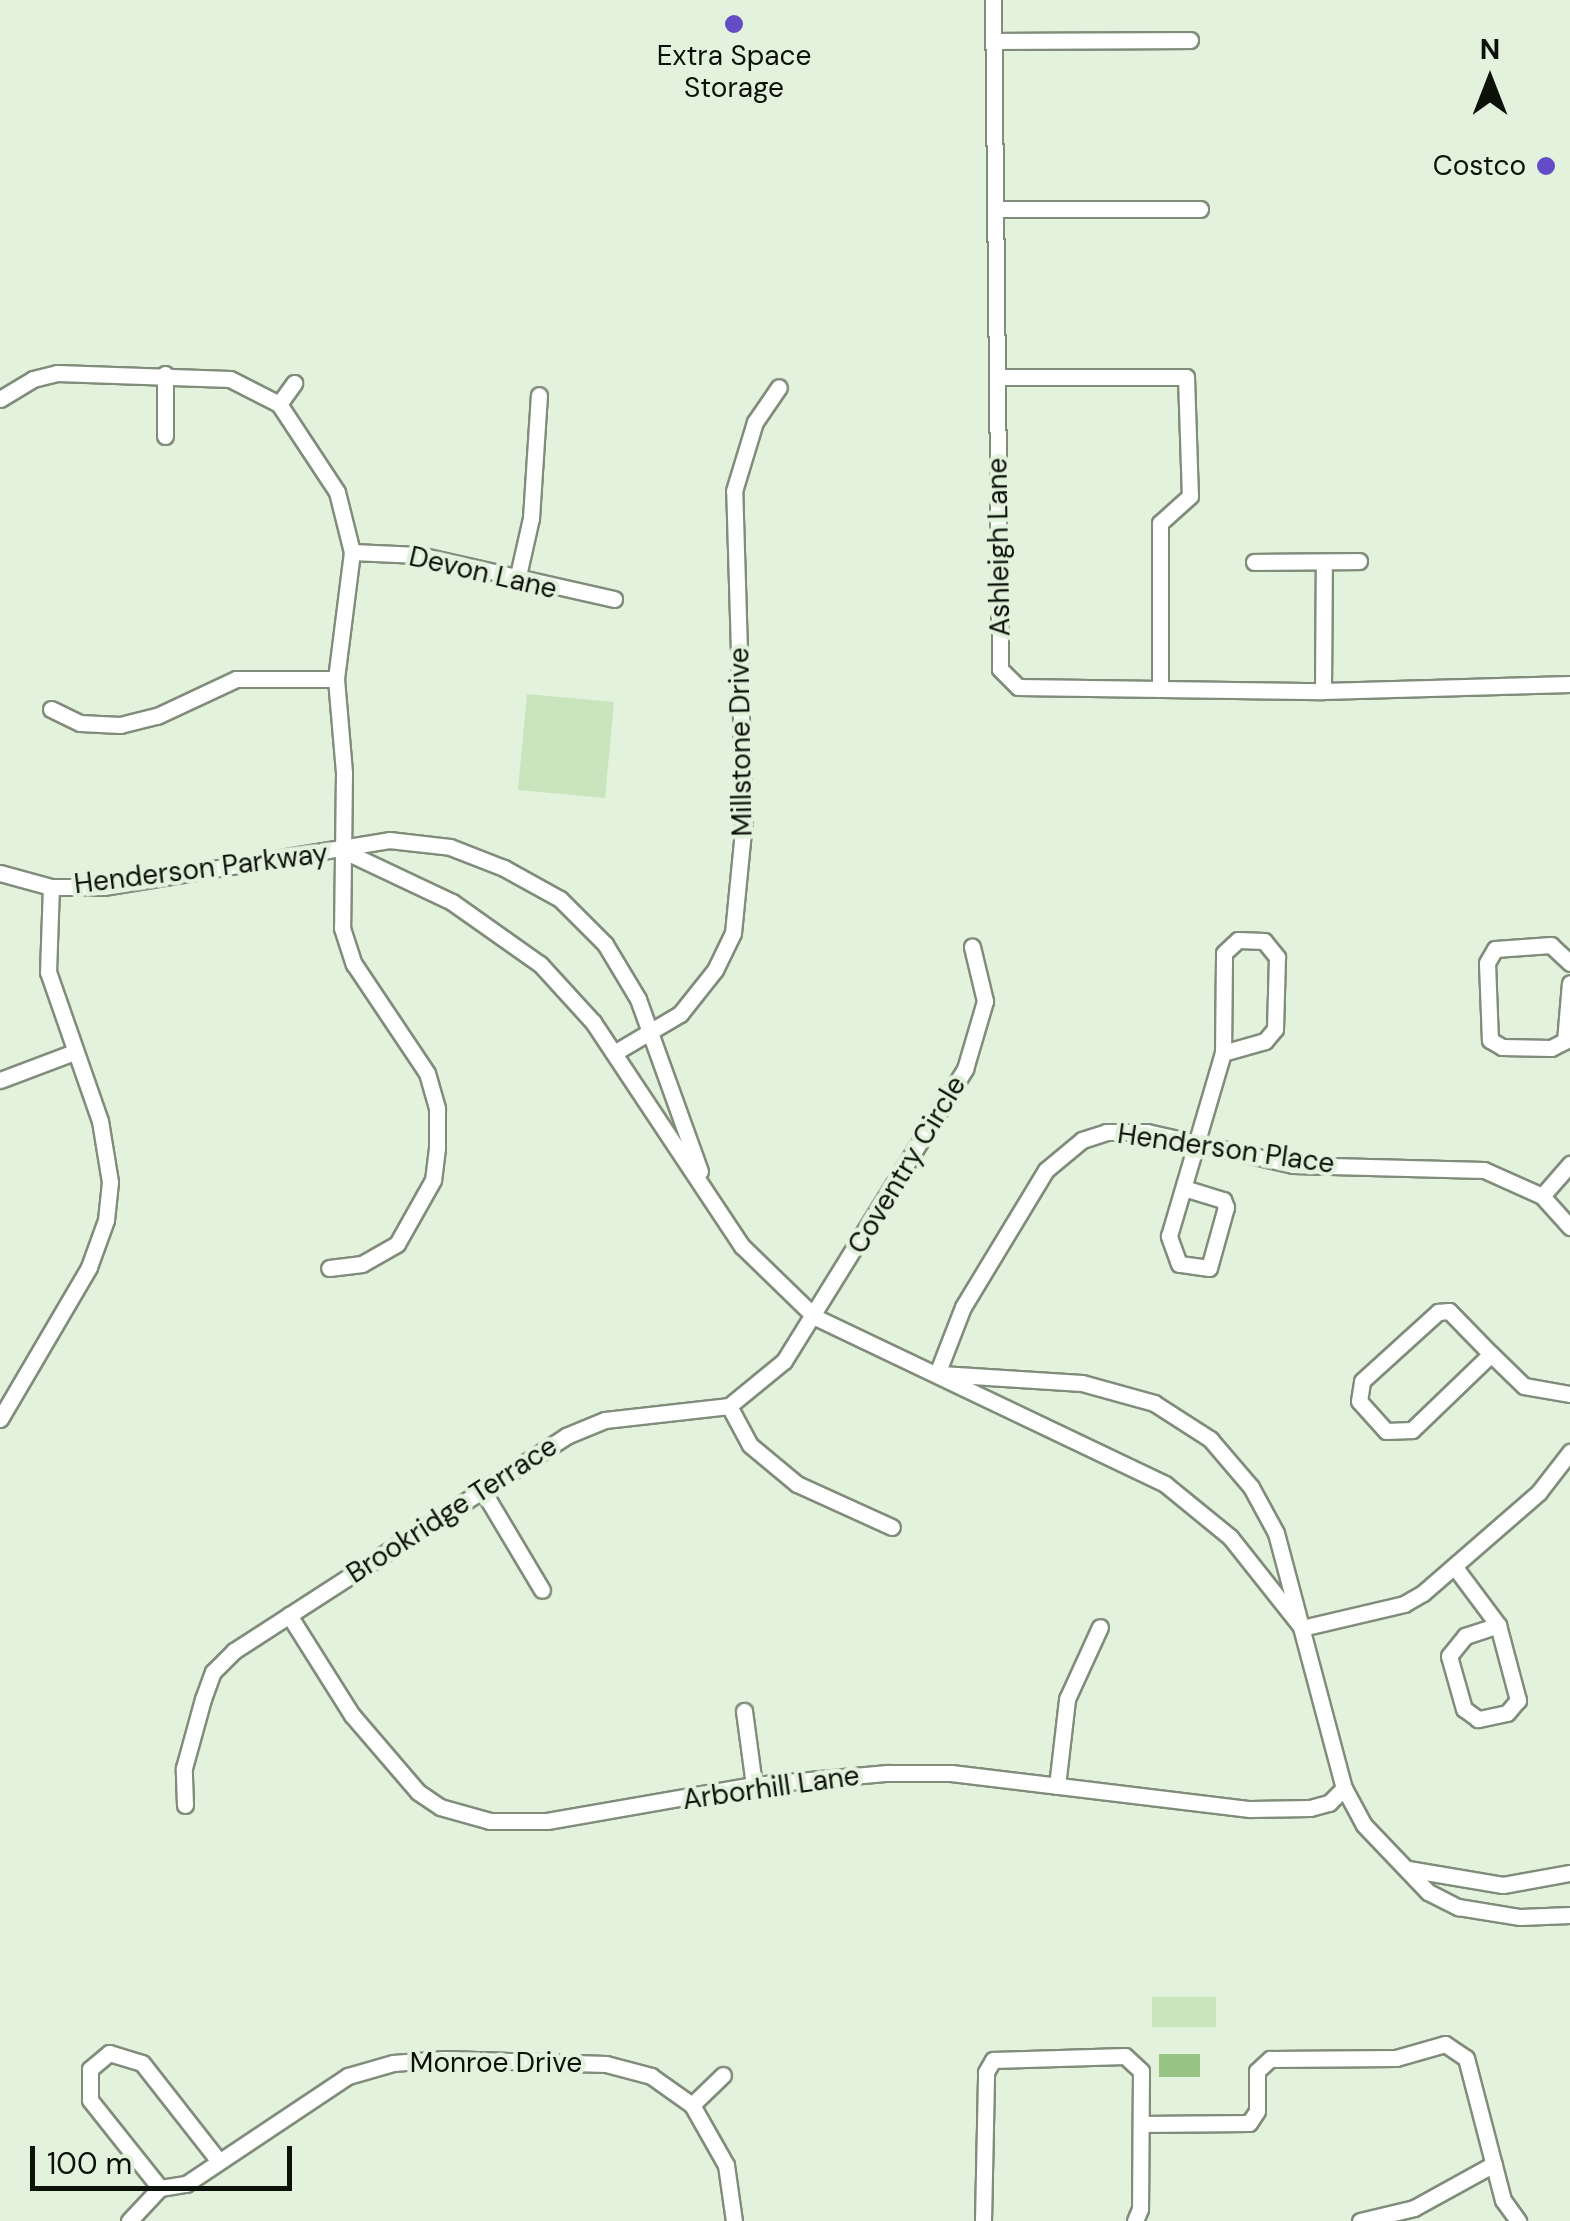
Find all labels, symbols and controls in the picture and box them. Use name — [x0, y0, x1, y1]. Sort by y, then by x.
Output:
marker: Extra Space Storage — [723, 13, 745, 35]
north arrow — [1440, 30, 1540, 130]
text: N — [1480, 31, 1500, 68]
place label: Extra Space Storage — [657, 39, 811, 105]
place label: Costco — [1433, 149, 1526, 183]
marker: Costco — [1535, 155, 1557, 177]
street label: Ashleigh Lane — [981, 457, 1017, 637]
street label: Devon Lane — [406, 540, 560, 606]
street label: Millstone Drive — [723, 647, 759, 837]
street label: Henderson Parkway — [72, 837, 330, 901]
street label: Coventry Circle — [841, 1070, 973, 1260]
street label: Henderson Place — [1115, 1117, 1337, 1181]
street label: Brookridge Terrace — [341, 1429, 563, 1591]
street label: Arborhill Lane — [680, 1759, 862, 1817]
street label: Monroe Drive — [410, 2046, 582, 2080]
scale bar — [35, 2126, 298, 2188]
text: 100 m — [47, 2144, 132, 2183]

